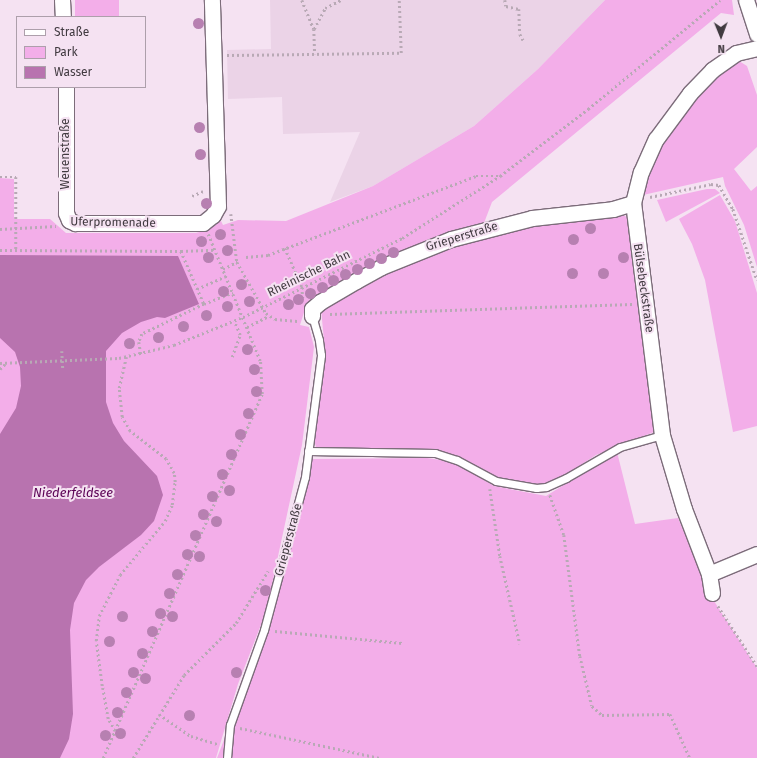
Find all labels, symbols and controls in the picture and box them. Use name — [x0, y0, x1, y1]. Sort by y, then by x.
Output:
legend — [16, 16, 146, 88]
north arrow — [701, 16, 741, 56]
text: Straße — [54, 25, 89, 39]
text: N — [717, 42, 725, 55]
text: Park — [54, 45, 78, 59]
text: Wasser — [54, 65, 92, 79]
street label: Weuenstraße — [59, 118, 73, 190]
street label: Uferpromenade — [70, 215, 156, 231]
street label: Grieperstraße — [424, 219, 500, 255]
street label: Bülsebeckstraße — [630, 243, 656, 333]
street label: Rheinische Bahn — [265, 248, 353, 300]
water label: Niederfeldsee — [33, 485, 113, 501]
street label: Grieperstraße — [272, 502, 306, 578]

